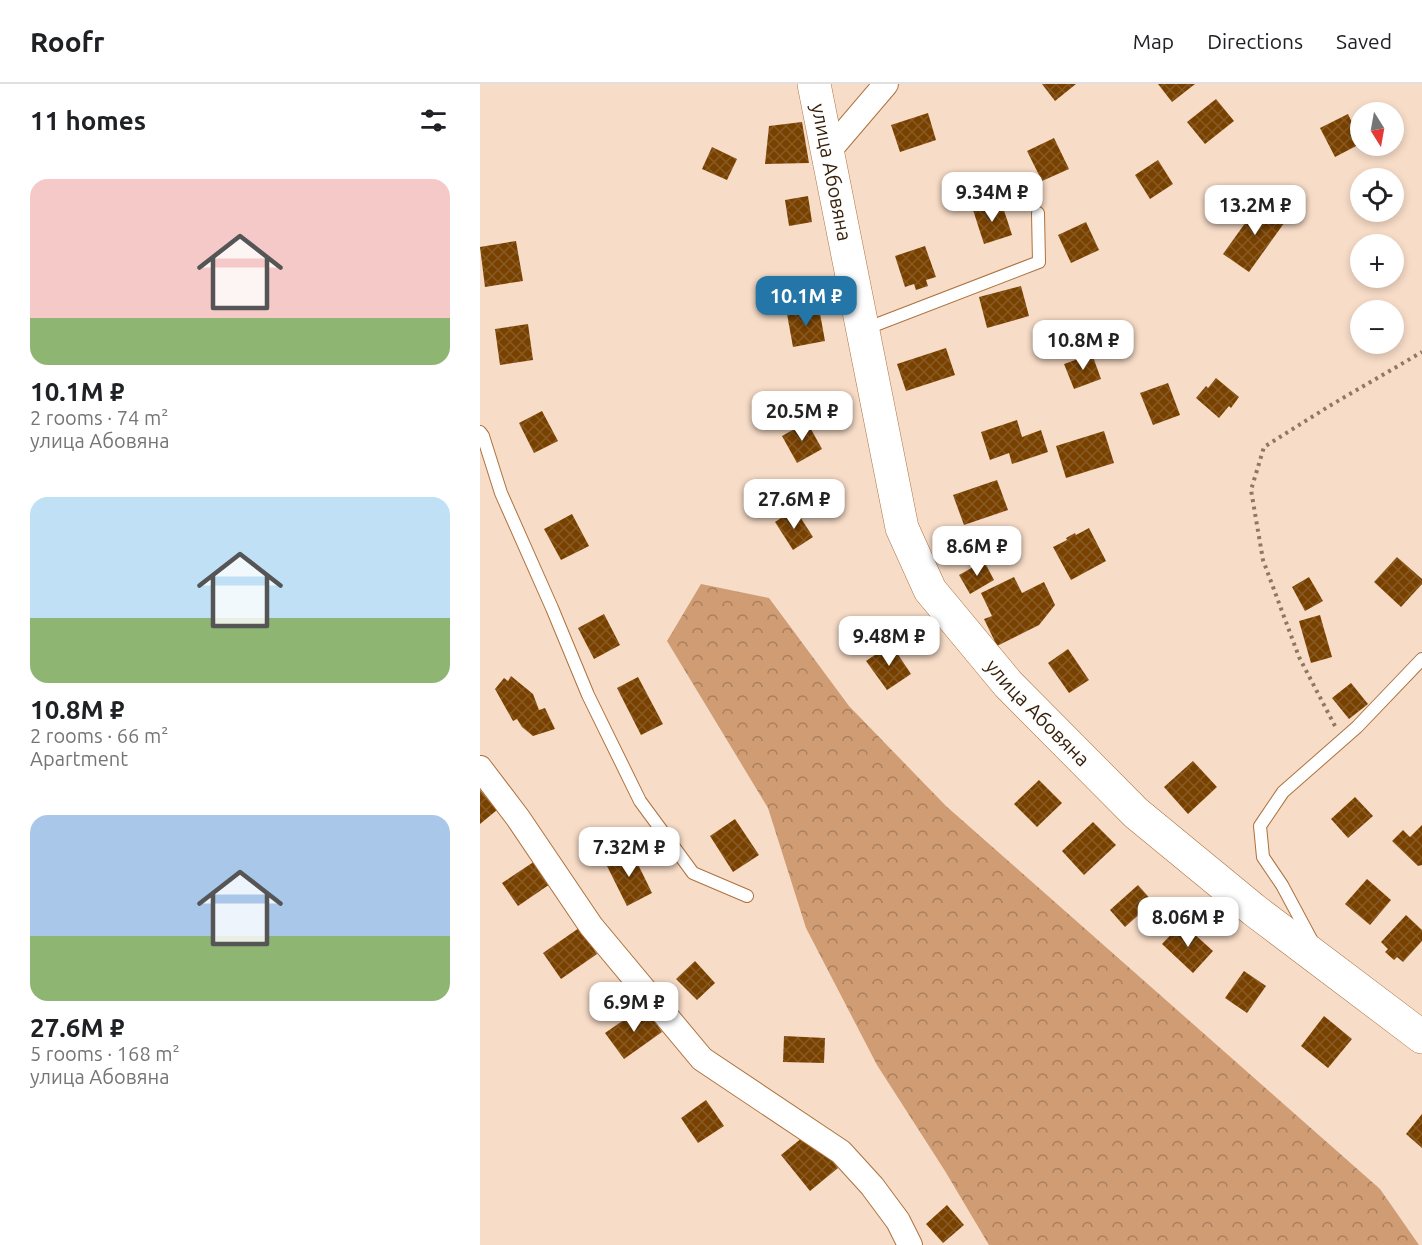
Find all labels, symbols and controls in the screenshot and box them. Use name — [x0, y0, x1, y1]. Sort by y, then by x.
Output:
text: Roofr — [30, 26, 105, 57]
text: Map — [1133, 29, 1174, 53]
text: Directions — [1207, 29, 1303, 53]
text: Saved — [1336, 29, 1392, 53]
street label: улица Абовяна — [807, 102, 857, 243]
north arrow — [1350, 102, 1404, 156]
map controls — [1350, 102, 1404, 354]
icon: filters — [417, 104, 450, 137]
text: 11 homes — [30, 106, 146, 135]
button: locate — [1350, 168, 1404, 222]
pin: 9.34M ₽ — [937, 172, 1047, 223]
text: 9.34M ₽ — [956, 180, 1028, 203]
pin: 13.2M ₽ — [1200, 185, 1310, 236]
text: 13.2M ₽ — [1219, 193, 1291, 216]
icon: home — [186, 218, 294, 326]
button: + — [1350, 234, 1404, 288]
pin: 10.1M ₽ — [751, 276, 861, 327]
text: 10.1M ₽ — [770, 284, 842, 307]
button: − — [1350, 300, 1404, 354]
pin: 10.8M ₽ — [1028, 320, 1138, 371]
text: 10.8M ₽ — [1047, 328, 1119, 351]
text: 10.1M ₽ — [30, 377, 124, 406]
pin: 20.5M ₽ — [747, 391, 857, 442]
text: 20.5M ₽ — [766, 399, 838, 422]
text: 2 rooms · 74 m² — [30, 406, 168, 429]
text: улица Абовяна — [30, 429, 169, 452]
pin: 27.6M ₽ — [739, 479, 849, 530]
text: 27.6M ₽ — [758, 487, 830, 510]
pin: 8.6M ₽ — [928, 526, 1026, 577]
text: 8.6M ₽ — [946, 534, 1008, 557]
icon: home — [186, 536, 294, 644]
pin: 9.48M ₽ — [834, 616, 944, 667]
text: 9.48M ₽ — [853, 624, 925, 647]
street label: улица Абовяна — [981, 654, 1095, 771]
text: 10.8M ₽ — [30, 695, 124, 724]
text: 2 rooms · 66 m² — [30, 724, 168, 747]
text: Apartment — [30, 747, 128, 770]
pin: 7.32M ₽ — [574, 827, 684, 878]
text: 7.32M ₽ — [593, 835, 665, 858]
icon: home — [186, 854, 294, 962]
pin: 8.06M ₽ — [1133, 897, 1243, 948]
text: 8.06M ₽ — [1152, 905, 1224, 928]
pin: 6.9M ₽ — [585, 982, 683, 1033]
text: 6.9M ₽ — [603, 990, 665, 1013]
text: 27.6M ₽ — [30, 1013, 124, 1042]
text: 5 rooms · 168 m² — [30, 1042, 180, 1065]
text: улица Абовяна — [30, 1065, 169, 1088]

